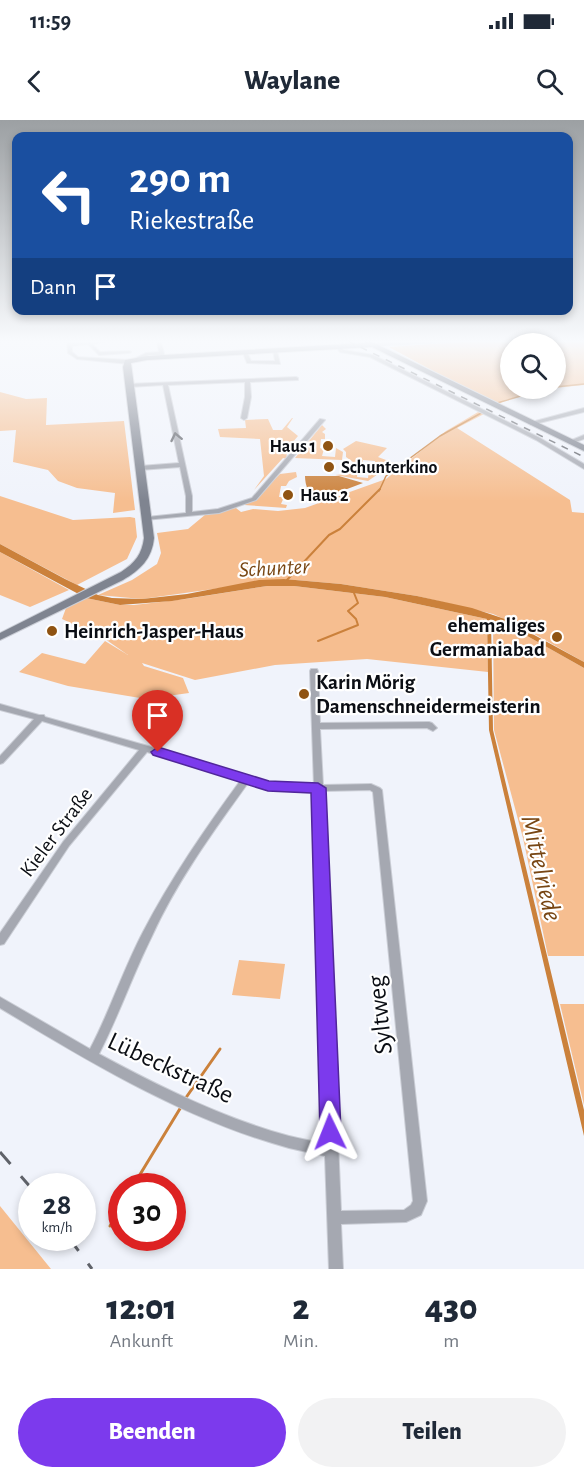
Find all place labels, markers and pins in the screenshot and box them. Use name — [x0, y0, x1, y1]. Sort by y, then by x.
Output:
place label: Haus 1 — [270, 438, 316, 456]
marker: Haus 1 — [321, 439, 335, 453]
place label: Schunterkino — [341, 459, 438, 477]
marker: Schunterkino — [322, 460, 336, 474]
place label: Haus 2 — [300, 487, 349, 505]
marker: Haus 2 — [281, 488, 295, 502]
place label: ehemaliges Germaniabad — [430, 615, 545, 660]
place label: Heinrich-Jasper-Haus — [64, 621, 244, 642]
marker: Heinrich-Jasper-Haus — [45, 624, 59, 638]
marker: ehemaliges Germaniabad — [550, 630, 564, 644]
place label: Karin Mörig Damenschneidermeisterin — [316, 672, 541, 717]
marker: Karin Mörig Damenschneidermeisterin — [297, 687, 311, 701]
pin — [132, 690, 183, 752]

